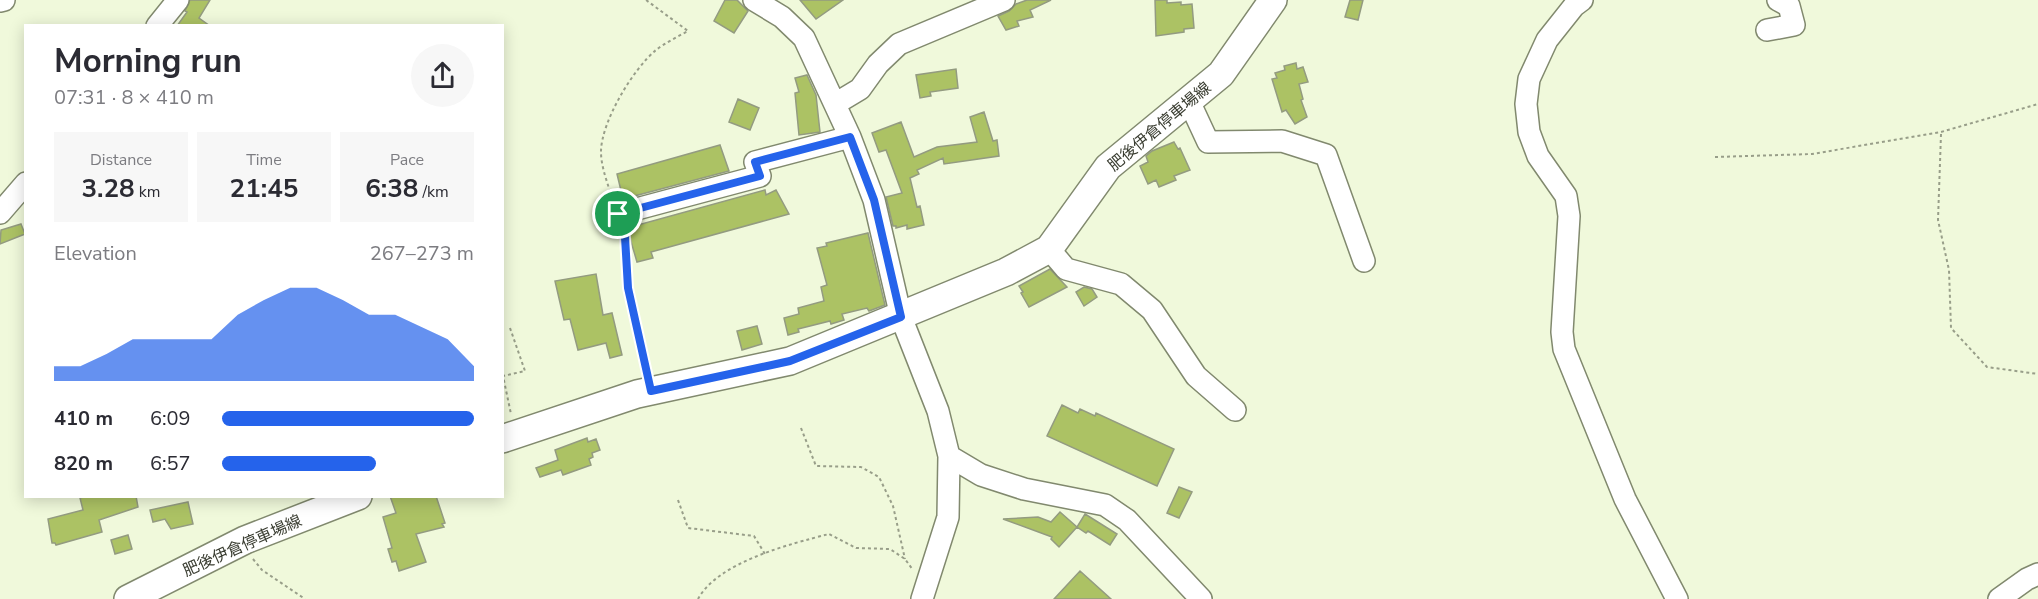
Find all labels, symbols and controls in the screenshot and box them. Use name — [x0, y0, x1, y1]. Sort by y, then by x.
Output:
text: Morning run — [54, 39, 242, 84]
button: share — [411, 44, 474, 107]
street label: 肥後伊倉停車場線 — [1104, 77, 1216, 176]
text: 07:31 · 8 × 410 m — [54, 84, 214, 111]
text: Distance — [90, 149, 152, 171]
text: Time — [246, 149, 282, 171]
text: Pace — [390, 149, 424, 171]
text: 3.28 — [81, 171, 135, 206]
text: 21:45 — [230, 171, 298, 206]
text: 6:38 — [365, 171, 418, 206]
text: km — [135, 181, 161, 203]
text: /km — [418, 181, 449, 203]
pin — [592, 188, 643, 239]
icon: arrive — [601, 197, 634, 230]
text: Elevation — [54, 240, 137, 267]
text: 267–273 m — [370, 240, 474, 267]
text: 410 m — [54, 405, 113, 432]
text: 6:09 — [150, 405, 191, 432]
text: 820 m — [54, 450, 113, 477]
text: 6:57 — [150, 450, 191, 477]
street label: 肥後伊倉停車場線 — [179, 510, 305, 582]

